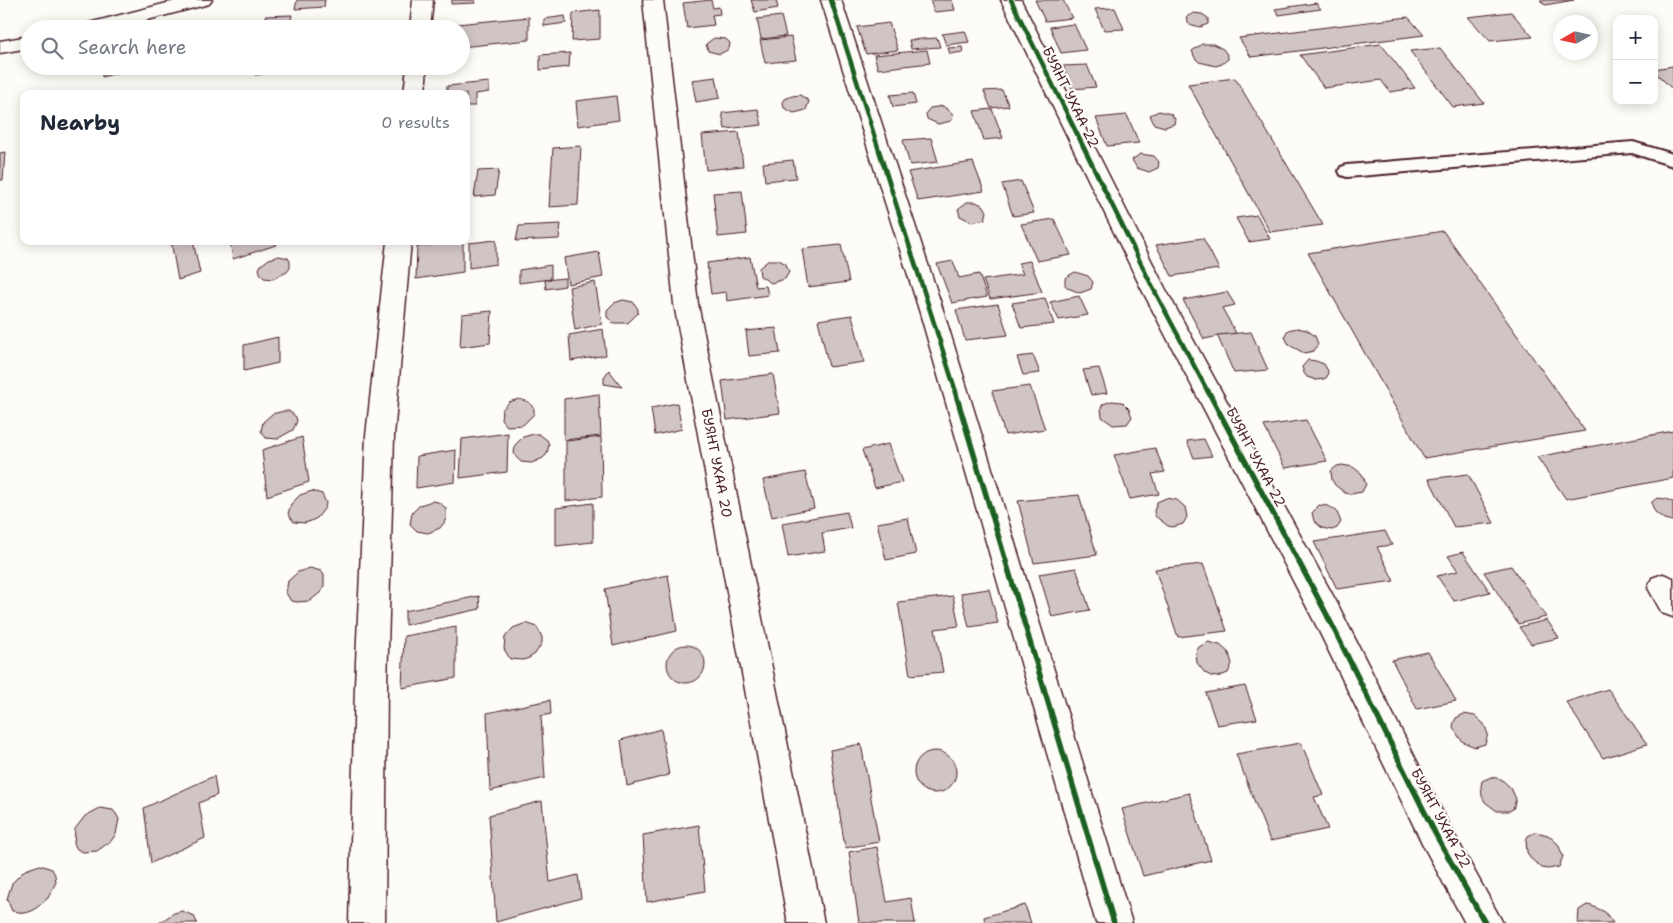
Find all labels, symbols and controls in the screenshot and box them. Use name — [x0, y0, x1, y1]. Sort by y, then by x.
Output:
north arrow — [1553, 15, 1598, 60]
map controls — [1613, 15, 1658, 105]
button: + — [1613, 15, 1658, 60]
search box — [20, 20, 470, 75]
icon: search — [38, 34, 66, 62]
text: Search here — [78, 35, 187, 60]
street label: БУЯНТ УХАА 22 — [1039, 43, 1103, 151]
button: − — [1613, 60, 1658, 105]
text: Nearby — [40, 109, 120, 137]
text: 0 results — [381, 112, 450, 133]
street label: БУЯНТ УХАА 22 — [1222, 404, 1290, 510]
street label: БУЯНТ УХАА 20 — [698, 407, 736, 519]
street label: БУЯНТ УХАА 22 — [1407, 765, 1475, 871]

